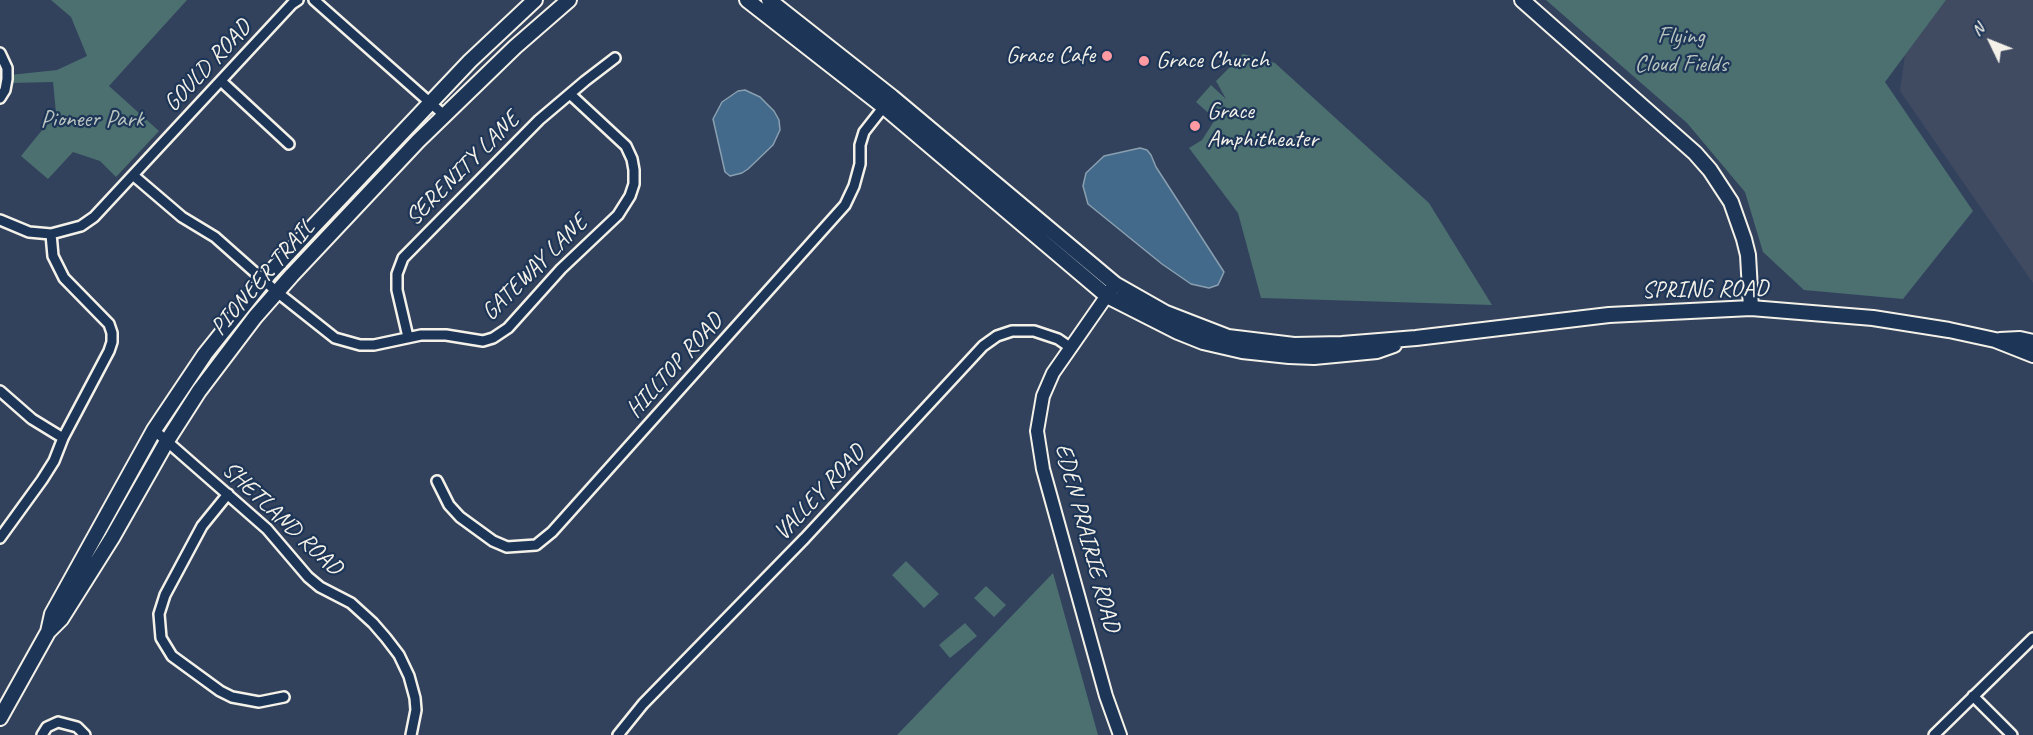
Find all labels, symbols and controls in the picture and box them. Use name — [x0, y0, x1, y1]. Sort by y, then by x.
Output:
north arrow — [1961, 12, 2021, 72]
street label: GOULD ROAD — [158, 14, 258, 118]
text: N — [1967, 19, 1989, 40]
park label: Flying Cloud Fields — [1634, 23, 1728, 79]
place label: Grace Cafe — [1006, 42, 1095, 70]
place label: Grace Church — [1156, 47, 1269, 75]
marker: Grace Cafe — [1100, 49, 1114, 63]
marker: Grace Church — [1137, 54, 1151, 68]
place label: Grace Amphitheater — [1207, 98, 1318, 154]
park label: Pioneer Park — [40, 106, 144, 134]
street label: SERENITY LANE — [400, 106, 526, 232]
marker: Grace Amphitheater — [1188, 119, 1202, 133]
street label: GATEWAY LANE — [476, 209, 594, 327]
street label: PIONEER TRAIL — [205, 214, 321, 342]
street label: SPRING ROAD — [1641, 274, 1769, 306]
street label: HILLTOP ROAD — [620, 308, 730, 424]
street label: VALLEY ROAD — [768, 439, 872, 547]
street label: EDEN PRAIRIE ROAD — [1048, 441, 1126, 635]
street label: SHETLAND ROAD — [216, 456, 348, 582]

